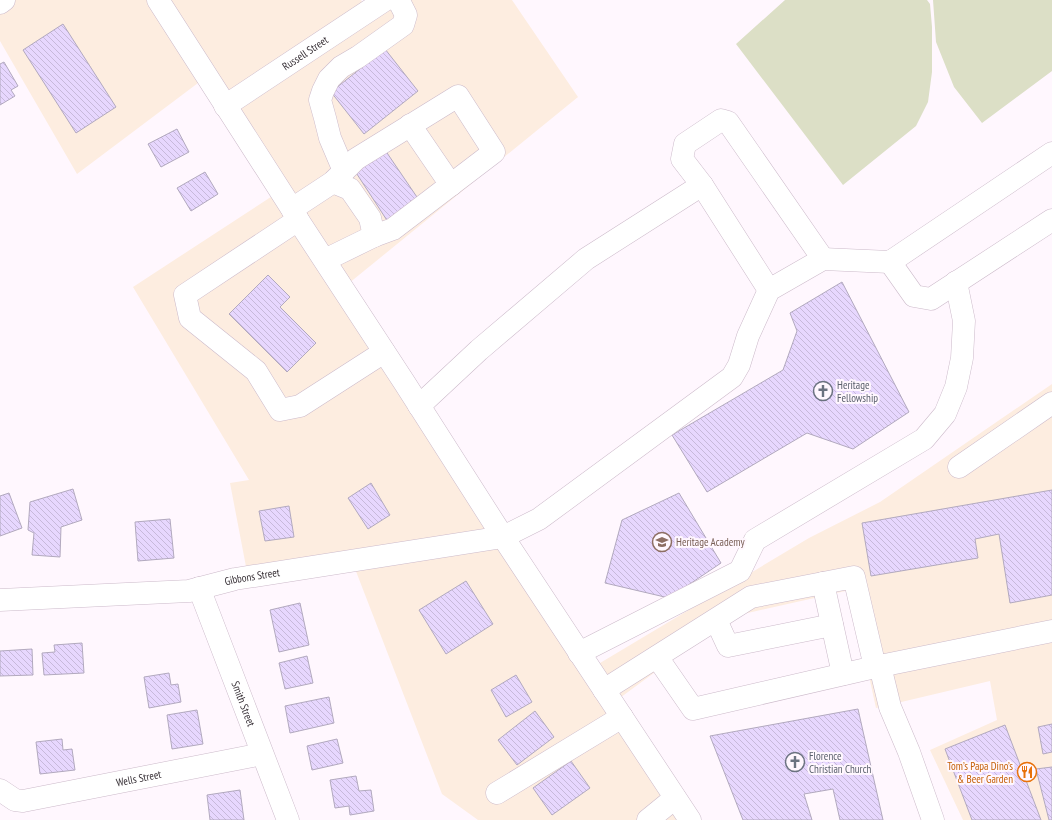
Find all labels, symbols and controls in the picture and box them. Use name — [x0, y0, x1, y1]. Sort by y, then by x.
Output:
street label: Russell Street — [279, 33, 331, 73]
place label: Heritage Fellowship — [837, 378, 878, 405]
church icon: Heritage Fellowship — [812, 380, 834, 402]
school or university icon: Heritage Academy — [651, 531, 673, 553]
place label: Heritage Academy — [676, 535, 745, 549]
street label: Gibbons Street — [223, 565, 281, 588]
street label: Smith Street — [228, 679, 258, 728]
place label: Florence Christian Church — [809, 749, 872, 776]
church icon: Florence Christian Church — [784, 751, 806, 773]
place label: Tom’s Papa Dino’s & Beer Garden — [947, 759, 1013, 786]
restaurant icon: Tom’s Papa Dino’s & Beer Garden — [1016, 761, 1038, 783]
street label: Wells Street — [115, 767, 162, 790]

